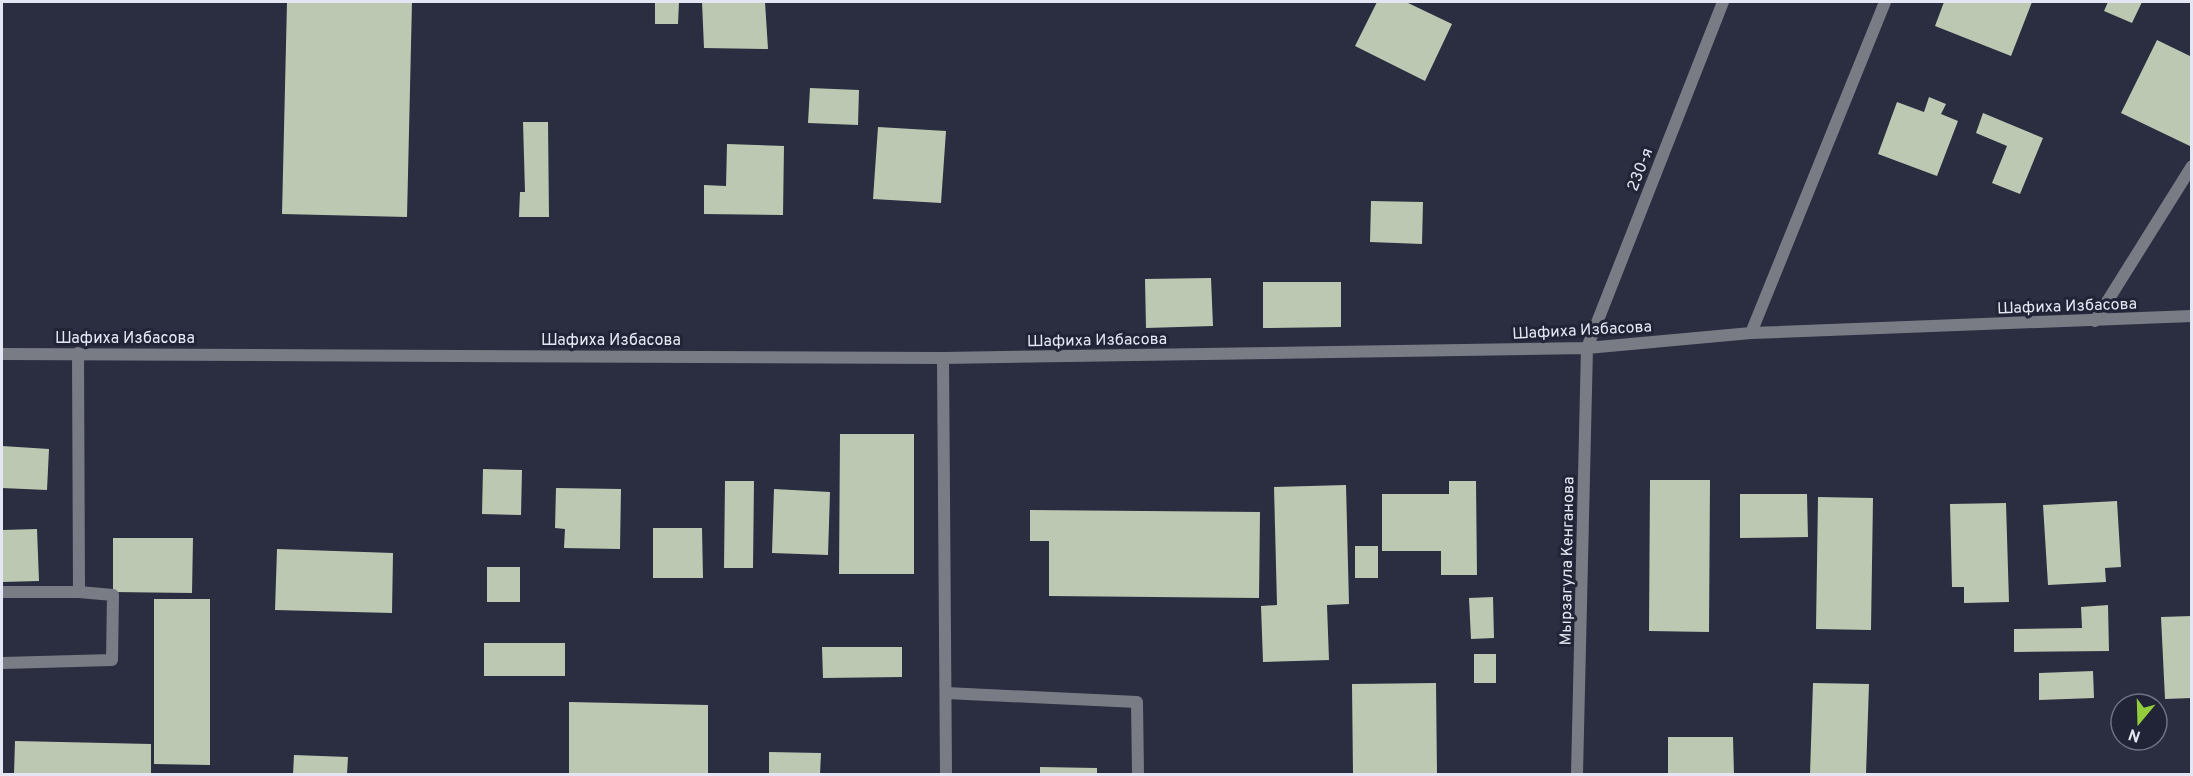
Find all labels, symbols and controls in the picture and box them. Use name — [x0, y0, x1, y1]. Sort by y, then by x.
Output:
street label: 230-я — [1624, 145, 1658, 194]
street label: Шафиха Избасова — [1997, 295, 2137, 319]
street label: Шафиха Избасова — [1512, 317, 1653, 345]
street label: Шафиха Избасова — [55, 329, 195, 349]
street label: Шафиха Избасова — [1027, 330, 1167, 352]
street label: Шафиха Избасова — [541, 331, 681, 351]
street label: Мырзагула Кенганова — [1557, 476, 1579, 646]
north arrow — [2109, 692, 2169, 752]
text: N — [2126, 723, 2143, 746]

